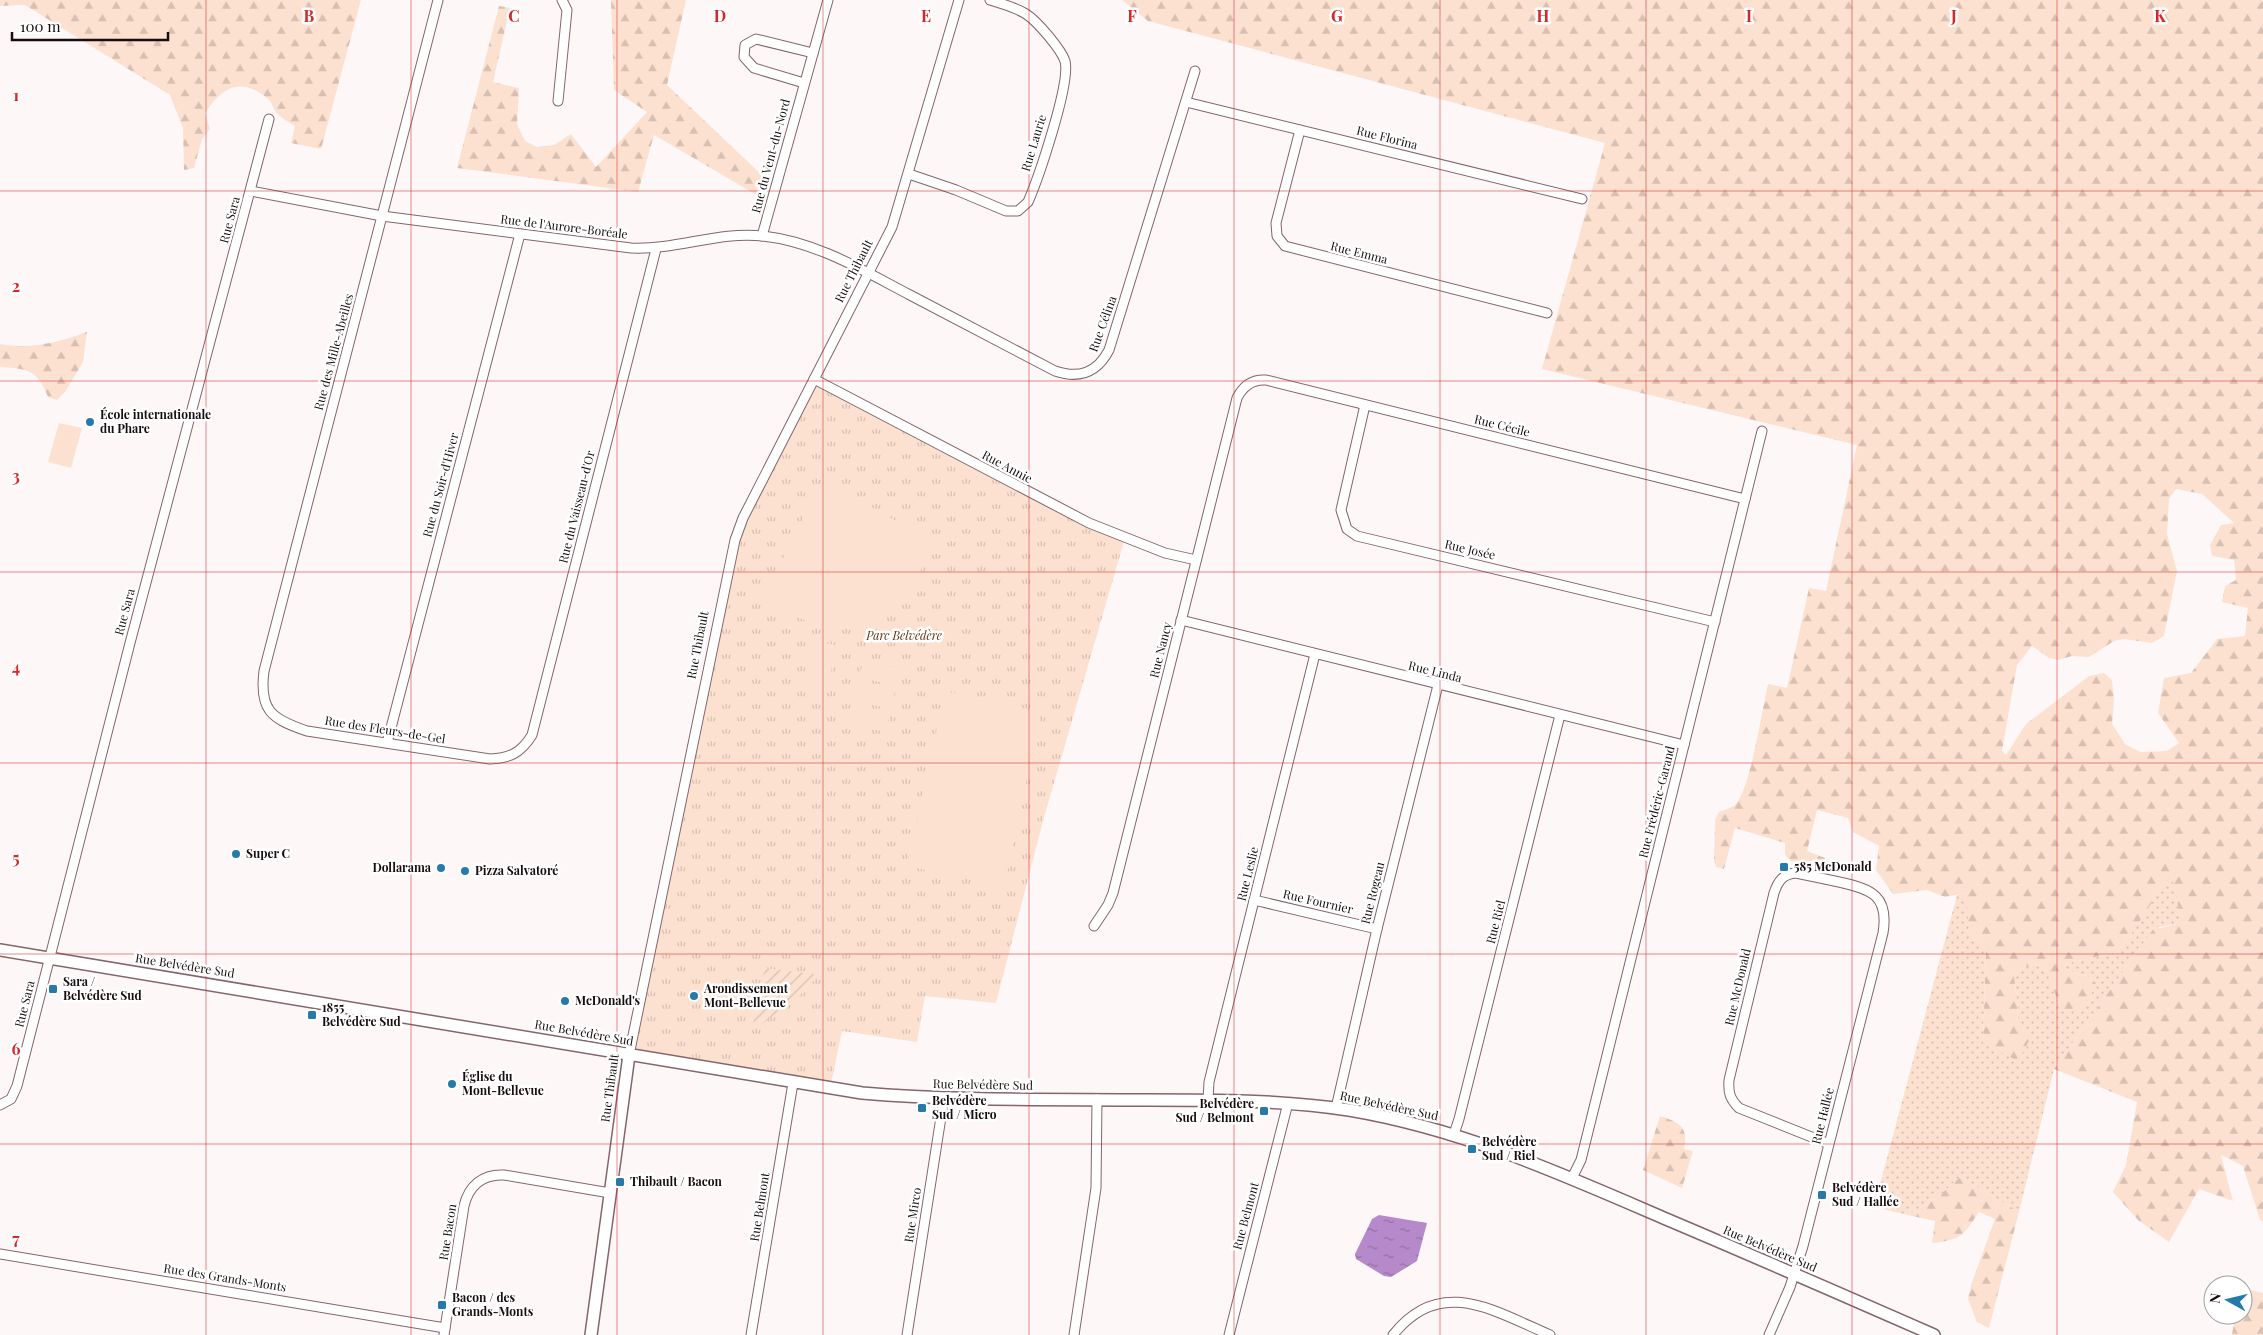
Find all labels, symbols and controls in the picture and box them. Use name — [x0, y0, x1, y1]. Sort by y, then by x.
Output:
text: B — [304, 5, 315, 26]
text: C — [508, 5, 520, 26]
text: D — [714, 5, 726, 26]
text: E — [921, 5, 931, 26]
text: F — [1127, 5, 1137, 26]
text: G — [1331, 5, 1343, 26]
text: H — [1537, 5, 1550, 26]
text: I — [1746, 5, 1752, 26]
text: J — [1950, 5, 1957, 26]
text: K — [2154, 5, 2166, 26]
scale bar — [12, 10, 169, 42]
text: 100 m — [20, 16, 61, 36]
text: 1 — [13, 84, 19, 105]
street label: Rue du Vent-du-Nord — [747, 97, 793, 214]
street label: Rue Laurie — [1017, 112, 1049, 173]
street label: Rue Florina — [1355, 122, 1419, 152]
street label: Rue Sara — [215, 195, 243, 245]
street label: Rue de l'Aurore-Boréale — [500, 210, 629, 242]
street label: Rue Thibault — [830, 236, 876, 305]
street label: Rue Emma — [1329, 237, 1390, 267]
text: 2 — [12, 275, 20, 296]
street label: Rue des Mille-Abeilles — [310, 292, 356, 412]
street label: Rue Célina — [1085, 294, 1120, 354]
place label: École internationale du Phare — [100, 406, 211, 436]
street label: Rue Cécile — [1473, 410, 1532, 440]
marker: École internationale du Phare — [84, 416, 96, 428]
street label: Rue du Soir-d'Hiver — [418, 430, 462, 539]
street label: Rue Annie — [979, 446, 1035, 486]
street label: Rue du Vaisseau-d'Or — [554, 448, 598, 565]
text: 3 — [12, 465, 20, 486]
street label: Rue Josée — [1443, 535, 1497, 563]
street label: Rue Sara — [110, 587, 138, 637]
street label: Rue Thibault — [683, 609, 712, 680]
street label: Rue Nancy — [1145, 620, 1175, 679]
park label: Parc Belvédère — [865, 627, 942, 643]
text: 4 — [12, 656, 20, 677]
street label: Rue Linda — [1407, 657, 1464, 685]
street label: Rue des Fleurs-de-Gel — [324, 712, 447, 747]
street label: Rue Frédéric-Garand — [1634, 744, 1678, 860]
place label: Super C — [246, 845, 290, 861]
street label: Rue Leslie — [1233, 845, 1261, 903]
text: 5 — [12, 847, 20, 868]
marker: Super C — [230, 848, 242, 860]
place label: 585 McDonald — [1794, 858, 1872, 874]
place label: Dollarama — [372, 859, 432, 875]
street label: Rue Rogeau — [1357, 860, 1387, 925]
marker: 585 McDonald — [1778, 861, 1790, 873]
marker: Dollarama — [435, 862, 447, 874]
place label: Pizza Salvatoré — [475, 862, 558, 878]
marker: Pizza Salvatoré — [459, 865, 471, 877]
street label: Rue Fournier — [1282, 885, 1355, 917]
street label: Rue Riel — [1482, 898, 1508, 945]
street label: Rue McDonald — [1720, 947, 1754, 1027]
street label: Rue Belvédère Sud — [134, 949, 236, 981]
place label: Sara / Belvédère Sud — [63, 973, 142, 1003]
street label: Rue Sara — [11, 979, 38, 1029]
place label: Arondissement Mont-Bellevue — [703, 980, 789, 1010]
marker: Sara / Belvédère Sud — [47, 983, 59, 995]
marker: Arondissement Mont-Bellevue — [688, 990, 700, 1002]
place label: McDonald's — [575, 992, 641, 1008]
marker: McDonald's — [559, 995, 571, 1007]
place label: 1855 Belvédère Sud — [322, 999, 401, 1029]
marker: 1855 Belvédère Sud — [306, 1009, 318, 1021]
street label: Rue Belvédère Sud — [533, 1015, 635, 1049]
text: 6 — [12, 1038, 21, 1059]
street label: Rue Thibault — [596, 1052, 622, 1123]
place label: Église du Mont-Bellevue — [462, 1068, 544, 1098]
street label: Rue Belvédère Sud — [933, 1075, 1033, 1093]
marker: Église du Mont-Bellevue — [446, 1078, 458, 1090]
street label: Rue Hallée — [1807, 1086, 1837, 1146]
street label: Rue Belvédère Sud — [1339, 1087, 1440, 1123]
place label: Belvédère Sud / Micro — [932, 1092, 997, 1122]
place label: Belvédère Sud / Belmont — [1175, 1095, 1255, 1125]
marker: Belvédère Sud / Micro — [916, 1102, 928, 1114]
marker: Belvédère Sud / Belmont — [1258, 1105, 1270, 1117]
place label: Belvédère Sud / Riel — [1482, 1133, 1536, 1163]
marker: Belvédère Sud / Riel — [1466, 1143, 1478, 1155]
street label: Rue Belmont — [746, 1171, 772, 1242]
place label: Thibault / Bacon — [630, 1173, 722, 1189]
marker: Thibault / Bacon — [614, 1176, 626, 1188]
street label: Rue Belmont — [1228, 1179, 1262, 1251]
place label: Belvédère Sud / Hallée — [1832, 1179, 1899, 1209]
street label: Rue Mirco — [900, 1186, 924, 1243]
marker: Belvédère Sud / Hallée — [1816, 1189, 1828, 1201]
street label: Rue Bacon — [435, 1203, 459, 1261]
street label: Rue Belvédère Sud — [1721, 1221, 1820, 1275]
text: 7 — [12, 1228, 20, 1249]
street label: Rue des Grands-Monts — [163, 1259, 288, 1295]
north arrow — [2203, 1275, 2253, 1325]
place label: Bacon / des Grands-Monts — [452, 1289, 534, 1319]
text: N — [2205, 1292, 2225, 1304]
marker: Bacon / des Grands-Monts — [436, 1299, 448, 1311]

